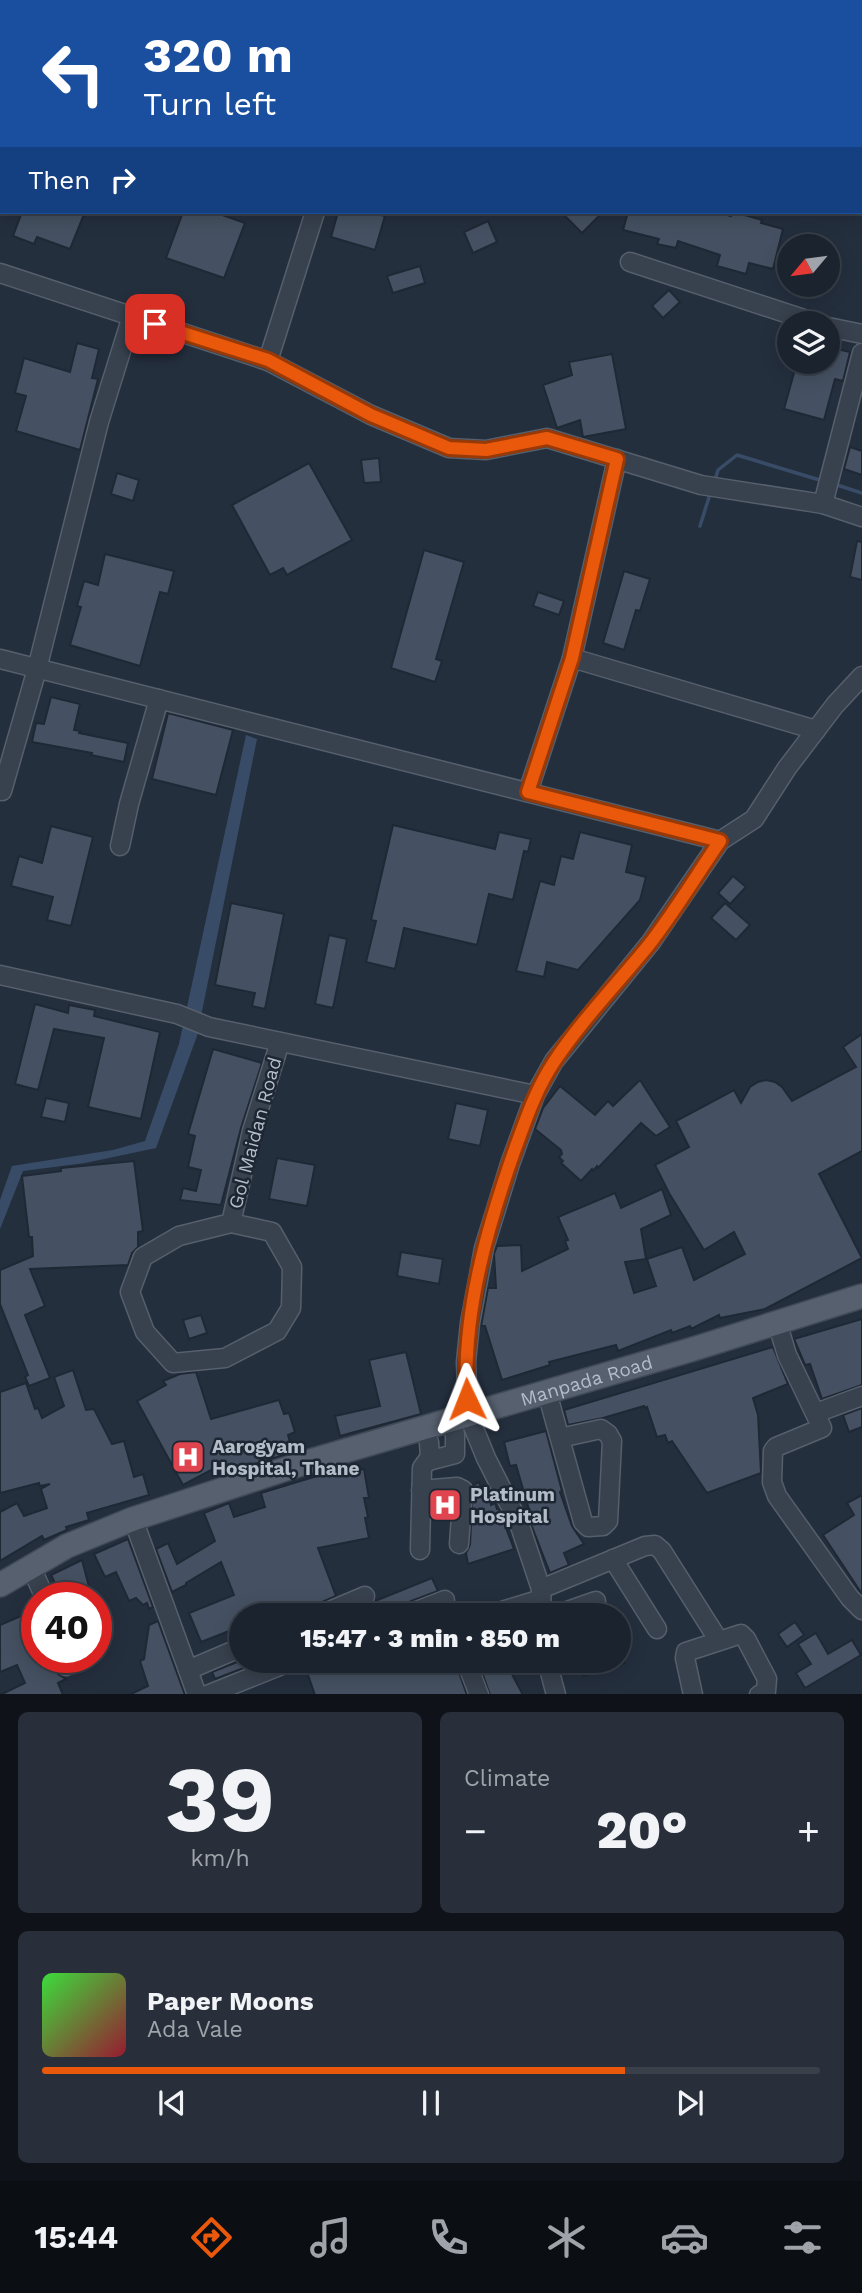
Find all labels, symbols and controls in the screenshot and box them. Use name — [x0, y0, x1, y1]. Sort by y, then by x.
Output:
text: 320 m — [143, 26, 293, 84]
icon: left — [28, 28, 119, 119]
text: Turn left — [143, 85, 276, 123]
icon: right — [104, 161, 142, 199]
text: Then — [28, 165, 90, 195]
north arrow — [777, 234, 840, 298]
map controls — [777, 234, 840, 374]
pin — [125, 294, 185, 354]
icon: arrive — [136, 305, 174, 343]
button: layers — [777, 311, 840, 374]
street label: Gol Maidan Road — [224, 1055, 286, 1211]
street label: Manpada Road — [518, 1350, 655, 1410]
position arrow — [430, 1362, 504, 1436]
place label: Aarogyam Hospital, Thane — [212, 1435, 359, 1480]
hospital icon: Aarogyam Hospital, Thane — [169, 1438, 207, 1476]
place label: Platinum Hospital — [470, 1483, 555, 1528]
hospital icon: Platinum Hospital — [426, 1486, 464, 1524]
speed limit sign: 40 — [21, 1582, 112, 1673]
text: 15:47 · 3 min · 850 m — [300, 1623, 560, 1653]
text: 39 — [165, 1746, 275, 1853]
text: Climate — [464, 1765, 550, 1792]
text: 20° — [596, 1800, 688, 1861]
text: − — [464, 1809, 487, 1853]
text: + — [797, 1809, 820, 1853]
text: km/h — [190, 1845, 250, 1872]
text: Paper Moons — [147, 1986, 314, 2016]
text: Ada Vale — [147, 2016, 243, 2043]
icon: previous — [153, 2084, 191, 2122]
icon: pause — [412, 2084, 450, 2122]
icon: next — [671, 2084, 709, 2122]
icon: directions — [187, 2213, 236, 2262]
icon: music — [306, 2213, 355, 2262]
icon: phone — [424, 2213, 473, 2262]
icon: climate — [542, 2213, 591, 2262]
icon: car — [660, 2213, 709, 2262]
icon: filters — [778, 2213, 827, 2262]
text: 15:44 — [35, 2218, 118, 2256]

